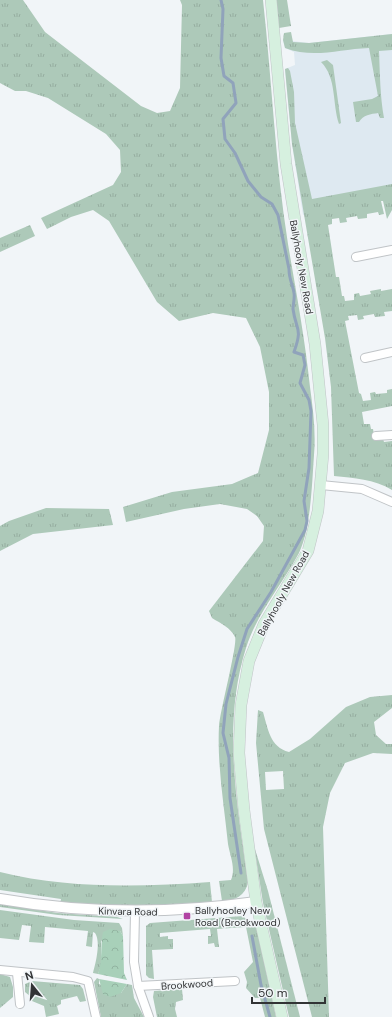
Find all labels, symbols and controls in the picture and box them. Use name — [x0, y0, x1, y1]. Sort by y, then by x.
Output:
street label: Ballyhooly New Road — [287, 219, 316, 315]
street label: Ballyhooly New Road — [255, 548, 312, 638]
street label: Kinvara Road — [98, 904, 158, 919]
place label: Ballyhooley New Road (Brookwood) — [195, 904, 281, 929]
marker: Ballyhooley New Road (Brookwood) — [182, 911, 192, 921]
north arrow — [12, 965, 52, 1005]
text: N — [23, 968, 35, 983]
street label: Brookwood — [161, 976, 213, 993]
scale bar — [252, 979, 325, 1005]
text: 50 m — [258, 985, 287, 1001]

